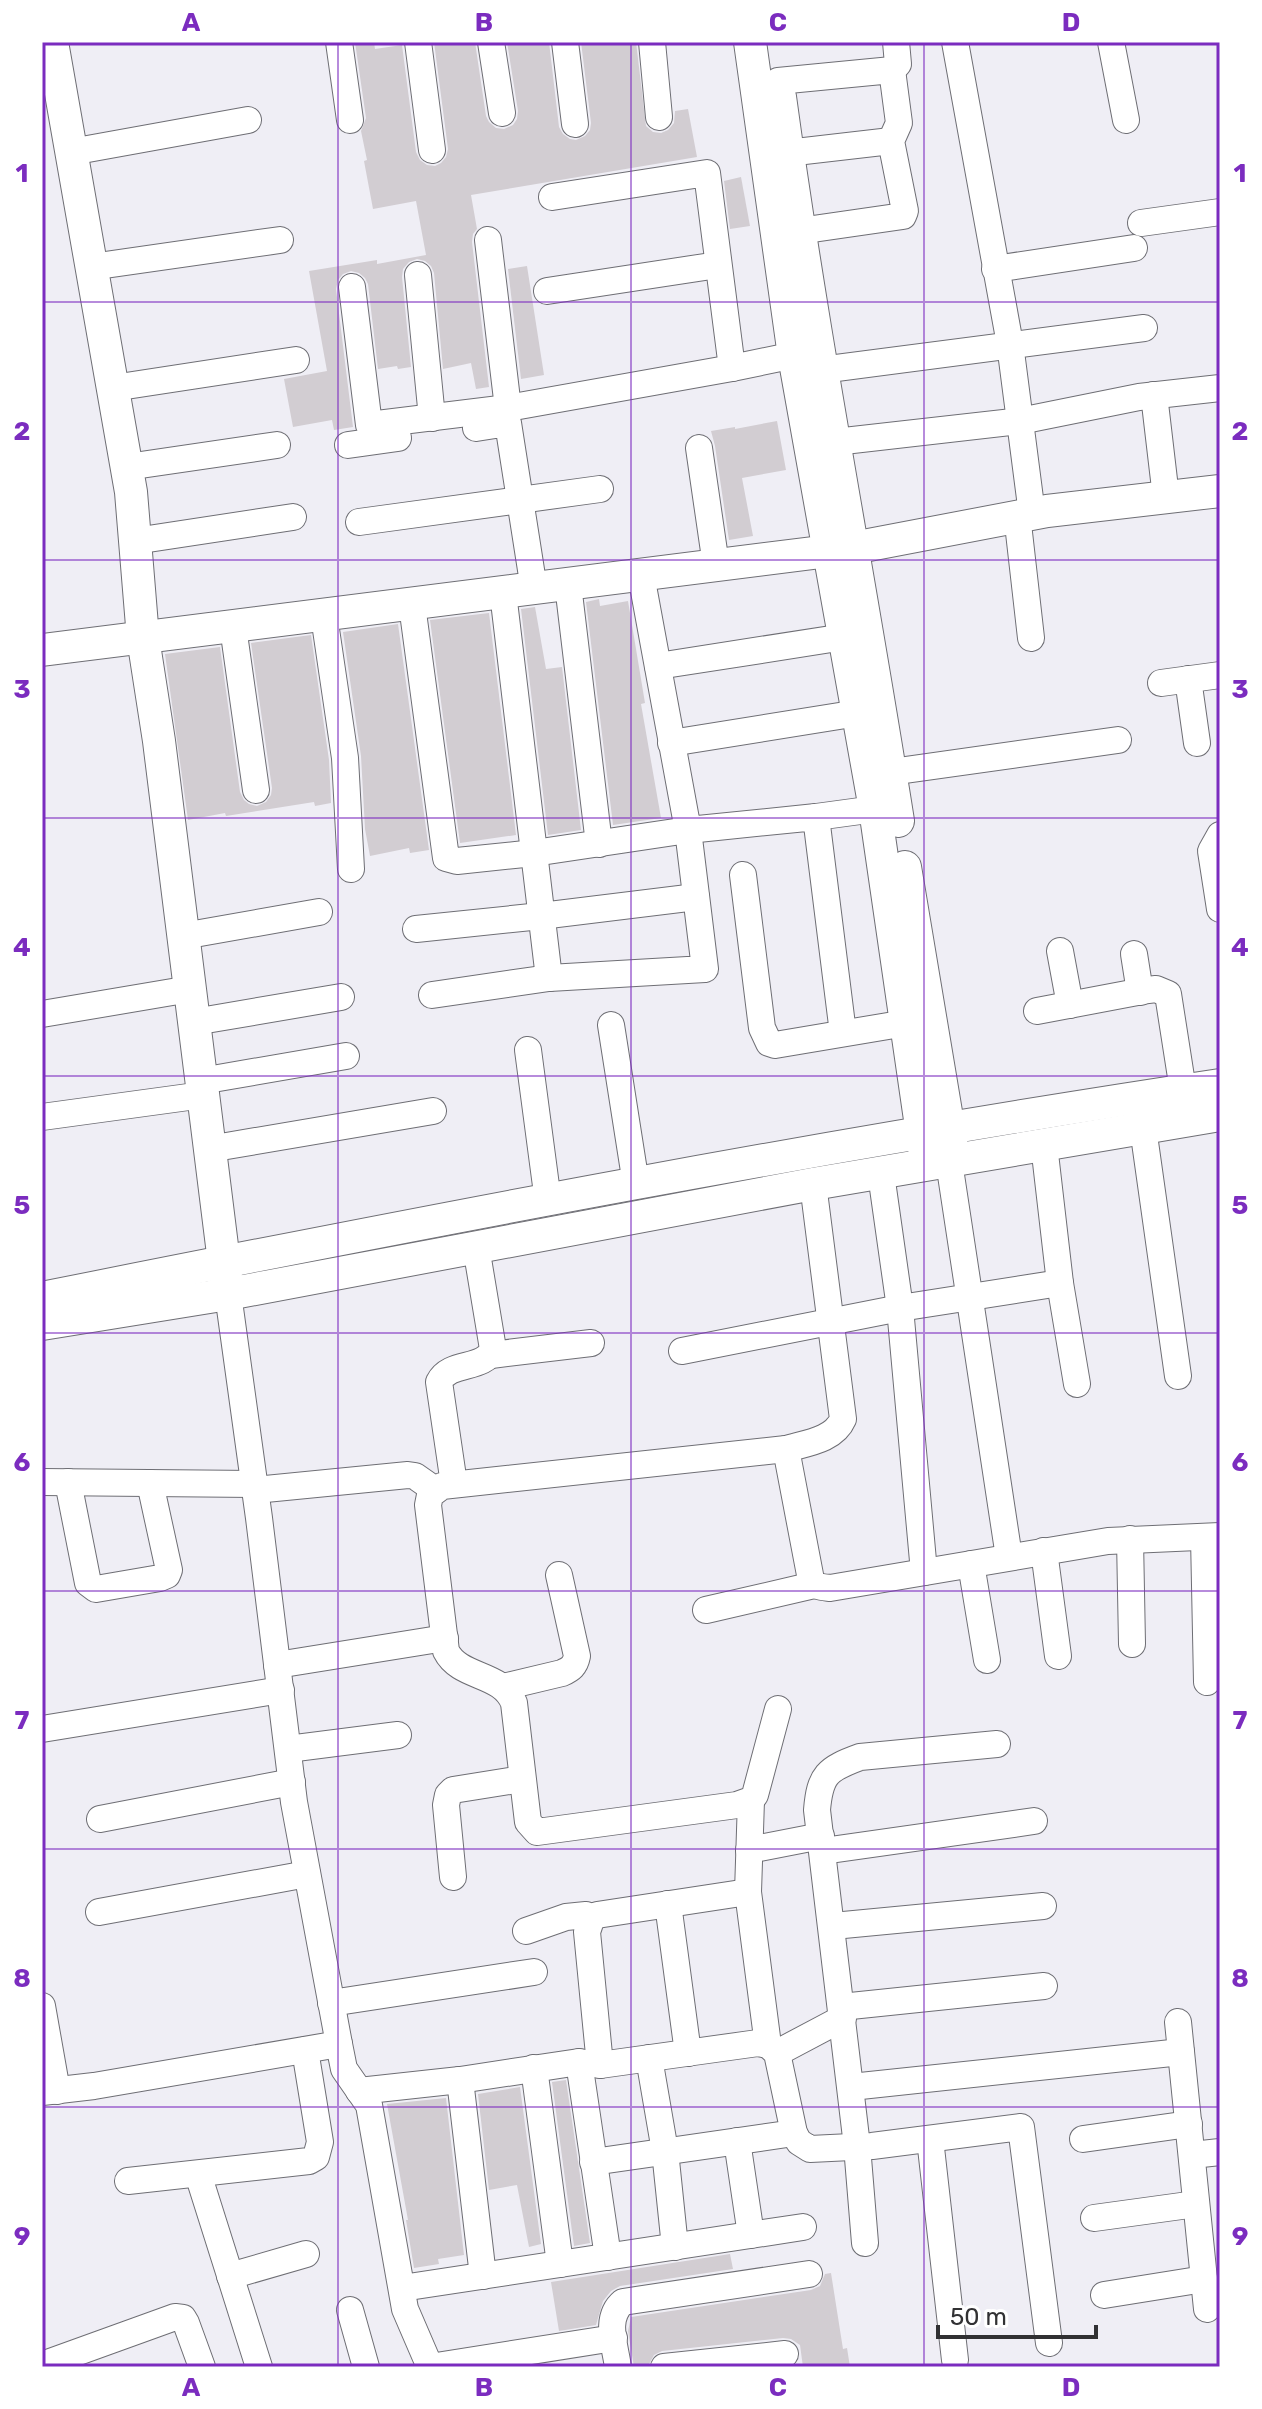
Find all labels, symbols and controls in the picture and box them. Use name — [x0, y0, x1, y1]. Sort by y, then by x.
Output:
text: A — [182, 7, 201, 38]
text: B — [475, 7, 493, 38]
text: C — [769, 7, 787, 38]
text: D — [1062, 7, 1080, 38]
text: 1 — [16, 158, 28, 189]
text: 1 — [1234, 158, 1246, 189]
text: 2 — [14, 416, 30, 447]
text: 2 — [1232, 416, 1248, 447]
text: 3 — [13, 674, 31, 705]
text: 3 — [1231, 674, 1249, 705]
text: 4 — [13, 932, 31, 963]
text: 4 — [1231, 932, 1249, 963]
text: 5 — [14, 1190, 30, 1221]
text: 5 — [1232, 1190, 1248, 1221]
text: 6 — [14, 1447, 31, 1478]
text: 6 — [1232, 1447, 1249, 1478]
text: 7 — [15, 1705, 30, 1736]
text: 7 — [1233, 1705, 1248, 1736]
text: 8 — [13, 1963, 31, 1994]
text: 8 — [1231, 1963, 1249, 1994]
text: 9 — [14, 2221, 30, 2252]
text: 9 — [1232, 2221, 1248, 2252]
scale bar — [938, 2289, 1096, 2339]
text: 50 m — [950, 2303, 1007, 2331]
text: A — [182, 2372, 201, 2403]
text: B — [475, 2372, 493, 2403]
text: C — [769, 2372, 787, 2403]
text: D — [1062, 2372, 1080, 2403]

